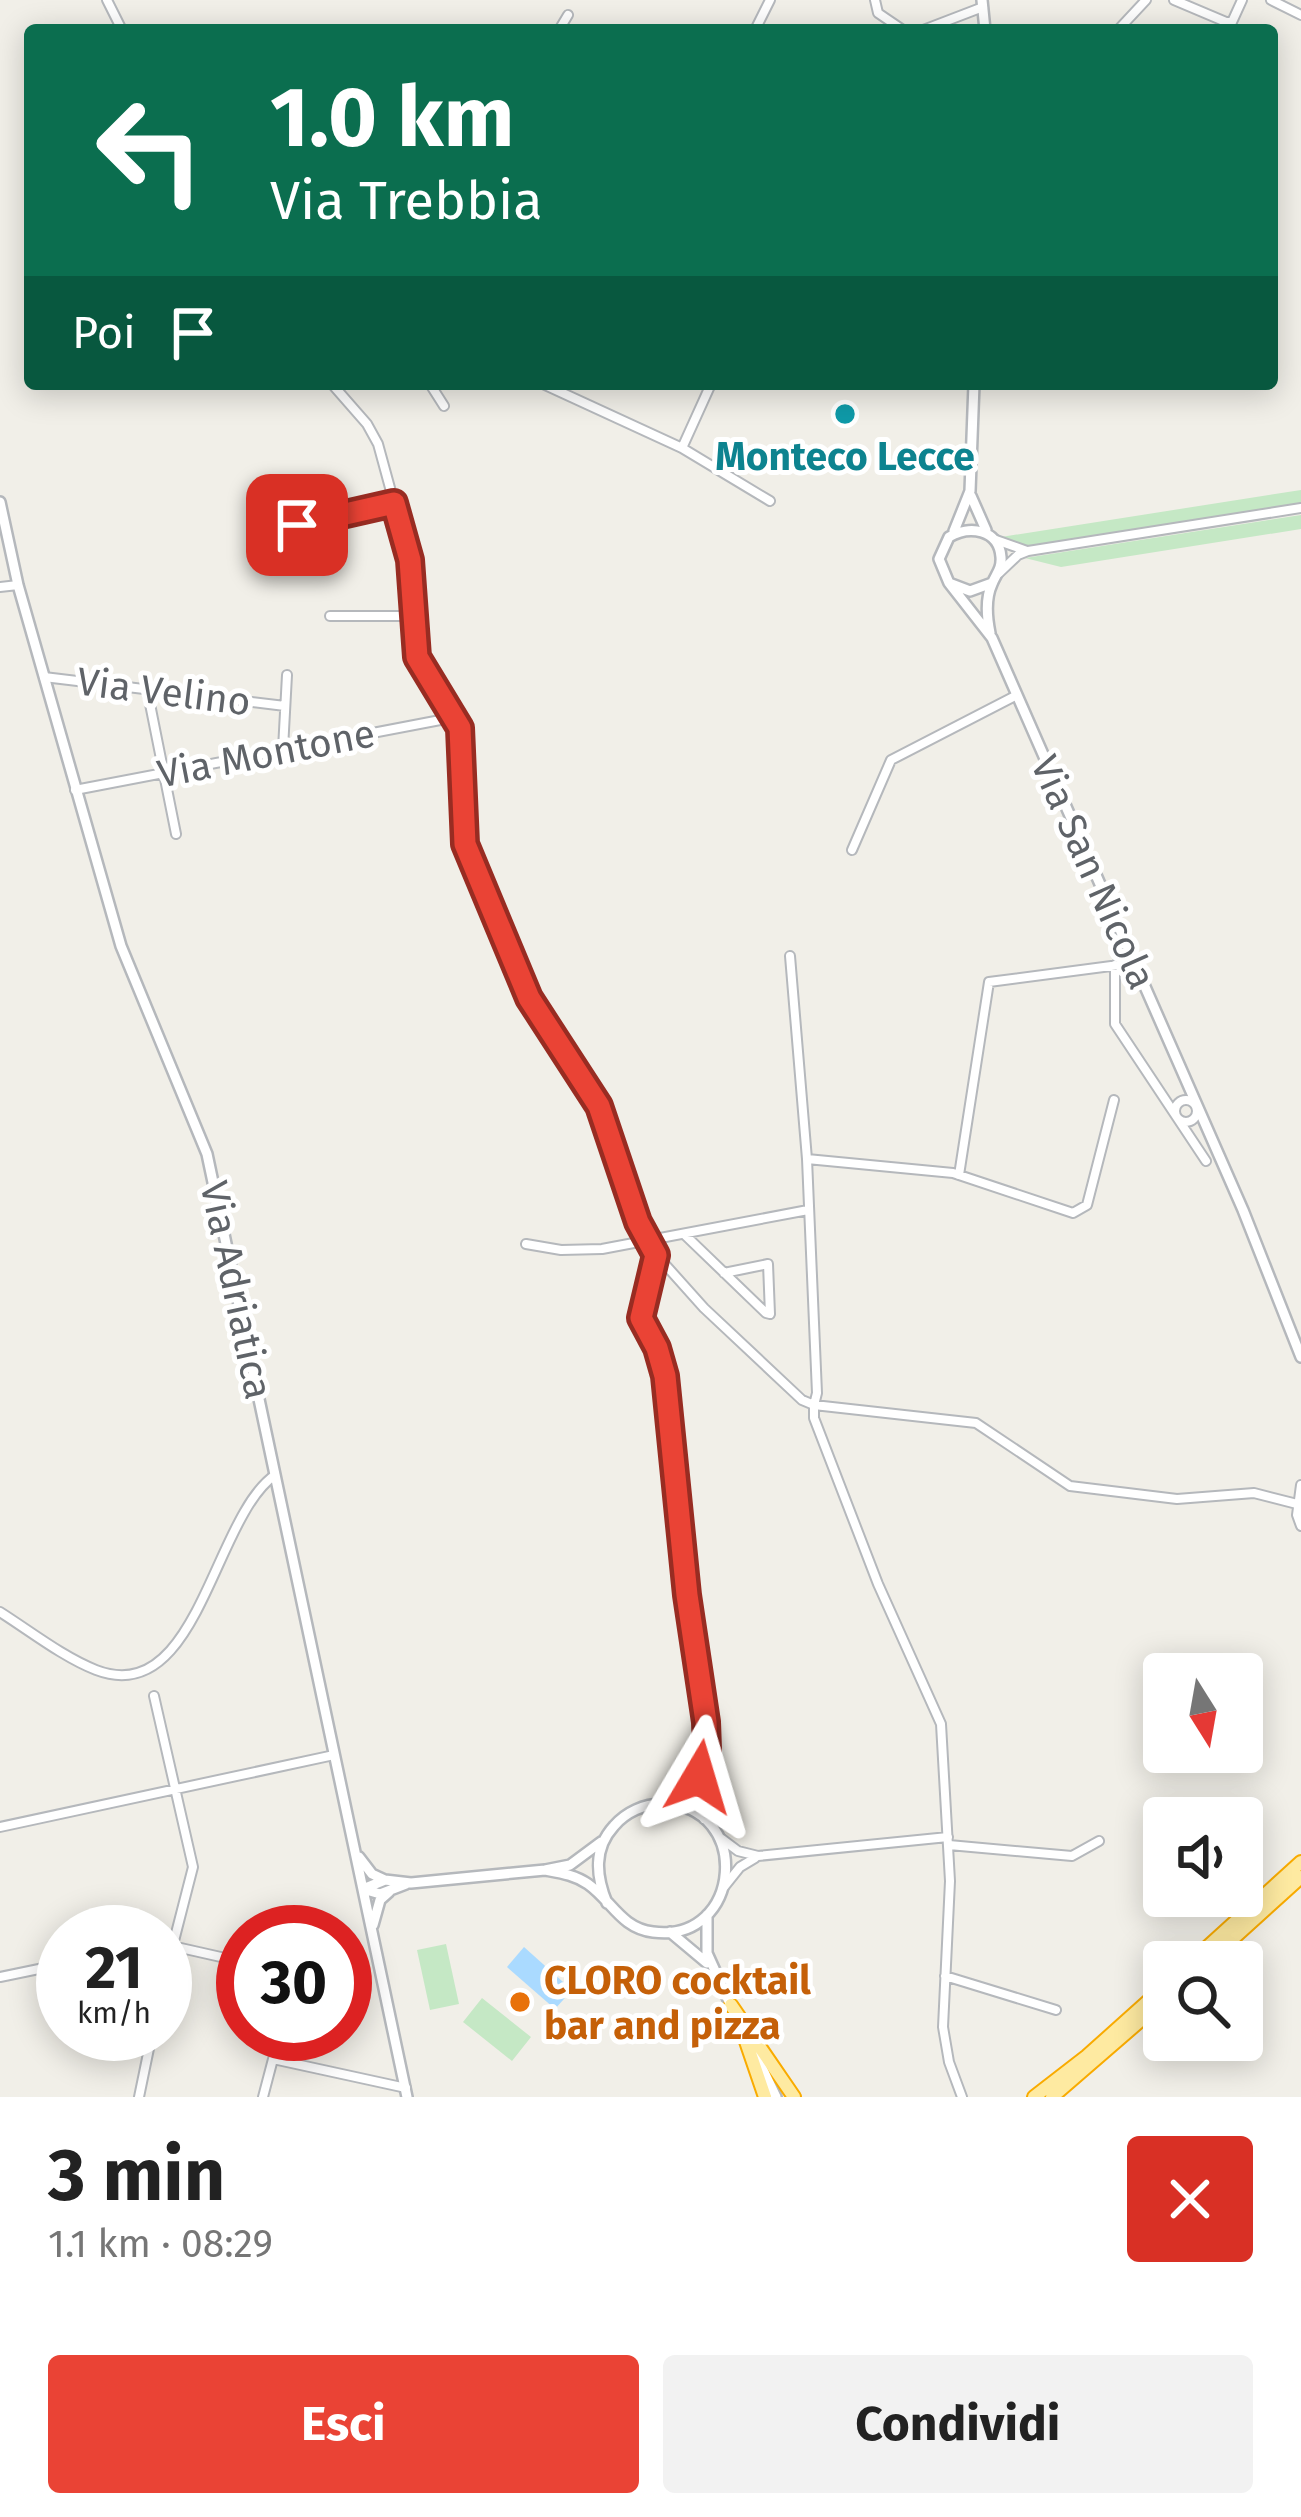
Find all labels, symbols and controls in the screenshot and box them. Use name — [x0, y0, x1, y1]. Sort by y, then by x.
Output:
text: 1.0 km — [270, 67, 514, 168]
icon: left — [72, 72, 228, 228]
text: Via Trebbia — [270, 169, 543, 233]
icon: arrive — [160, 300, 226, 366]
text: Poi — [72, 306, 136, 360]
marker: Monteco Lecce — [832, 401, 858, 427]
place label: Monteco Lecce — [715, 434, 975, 480]
pin — [246, 474, 348, 576]
icon: arrive — [264, 492, 330, 558]
street label: Via Velino — [75, 659, 253, 725]
street label: Via Montone — [154, 710, 379, 798]
street label: Via San Nicola — [1021, 749, 1165, 996]
street label: Via Adriatica — [190, 1177, 282, 1403]
north arrow — [1143, 1653, 1263, 1773]
map controls — [1143, 1653, 1263, 2061]
position arrow — [636, 1714, 762, 1840]
button: sound — [1143, 1797, 1263, 1917]
speed limit sign: 30 — [216, 1905, 372, 2061]
text: 21 — [85, 1932, 143, 2004]
button: search — [1143, 1941, 1263, 2061]
place label: CLORO cocktail bar and pizza — [544, 1958, 811, 2049]
marker: CLORO cocktail bar and pizza — [507, 1989, 533, 2015]
text: km/h — [77, 1995, 151, 2031]
text: 3 min — [48, 2133, 225, 2219]
button: close — [1127, 2136, 1253, 2262]
text: 1.1 km · 08:29 — [48, 2221, 273, 2267]
button: Esci — [48, 2355, 639, 2493]
button: Condividi — [663, 2355, 1253, 2493]

